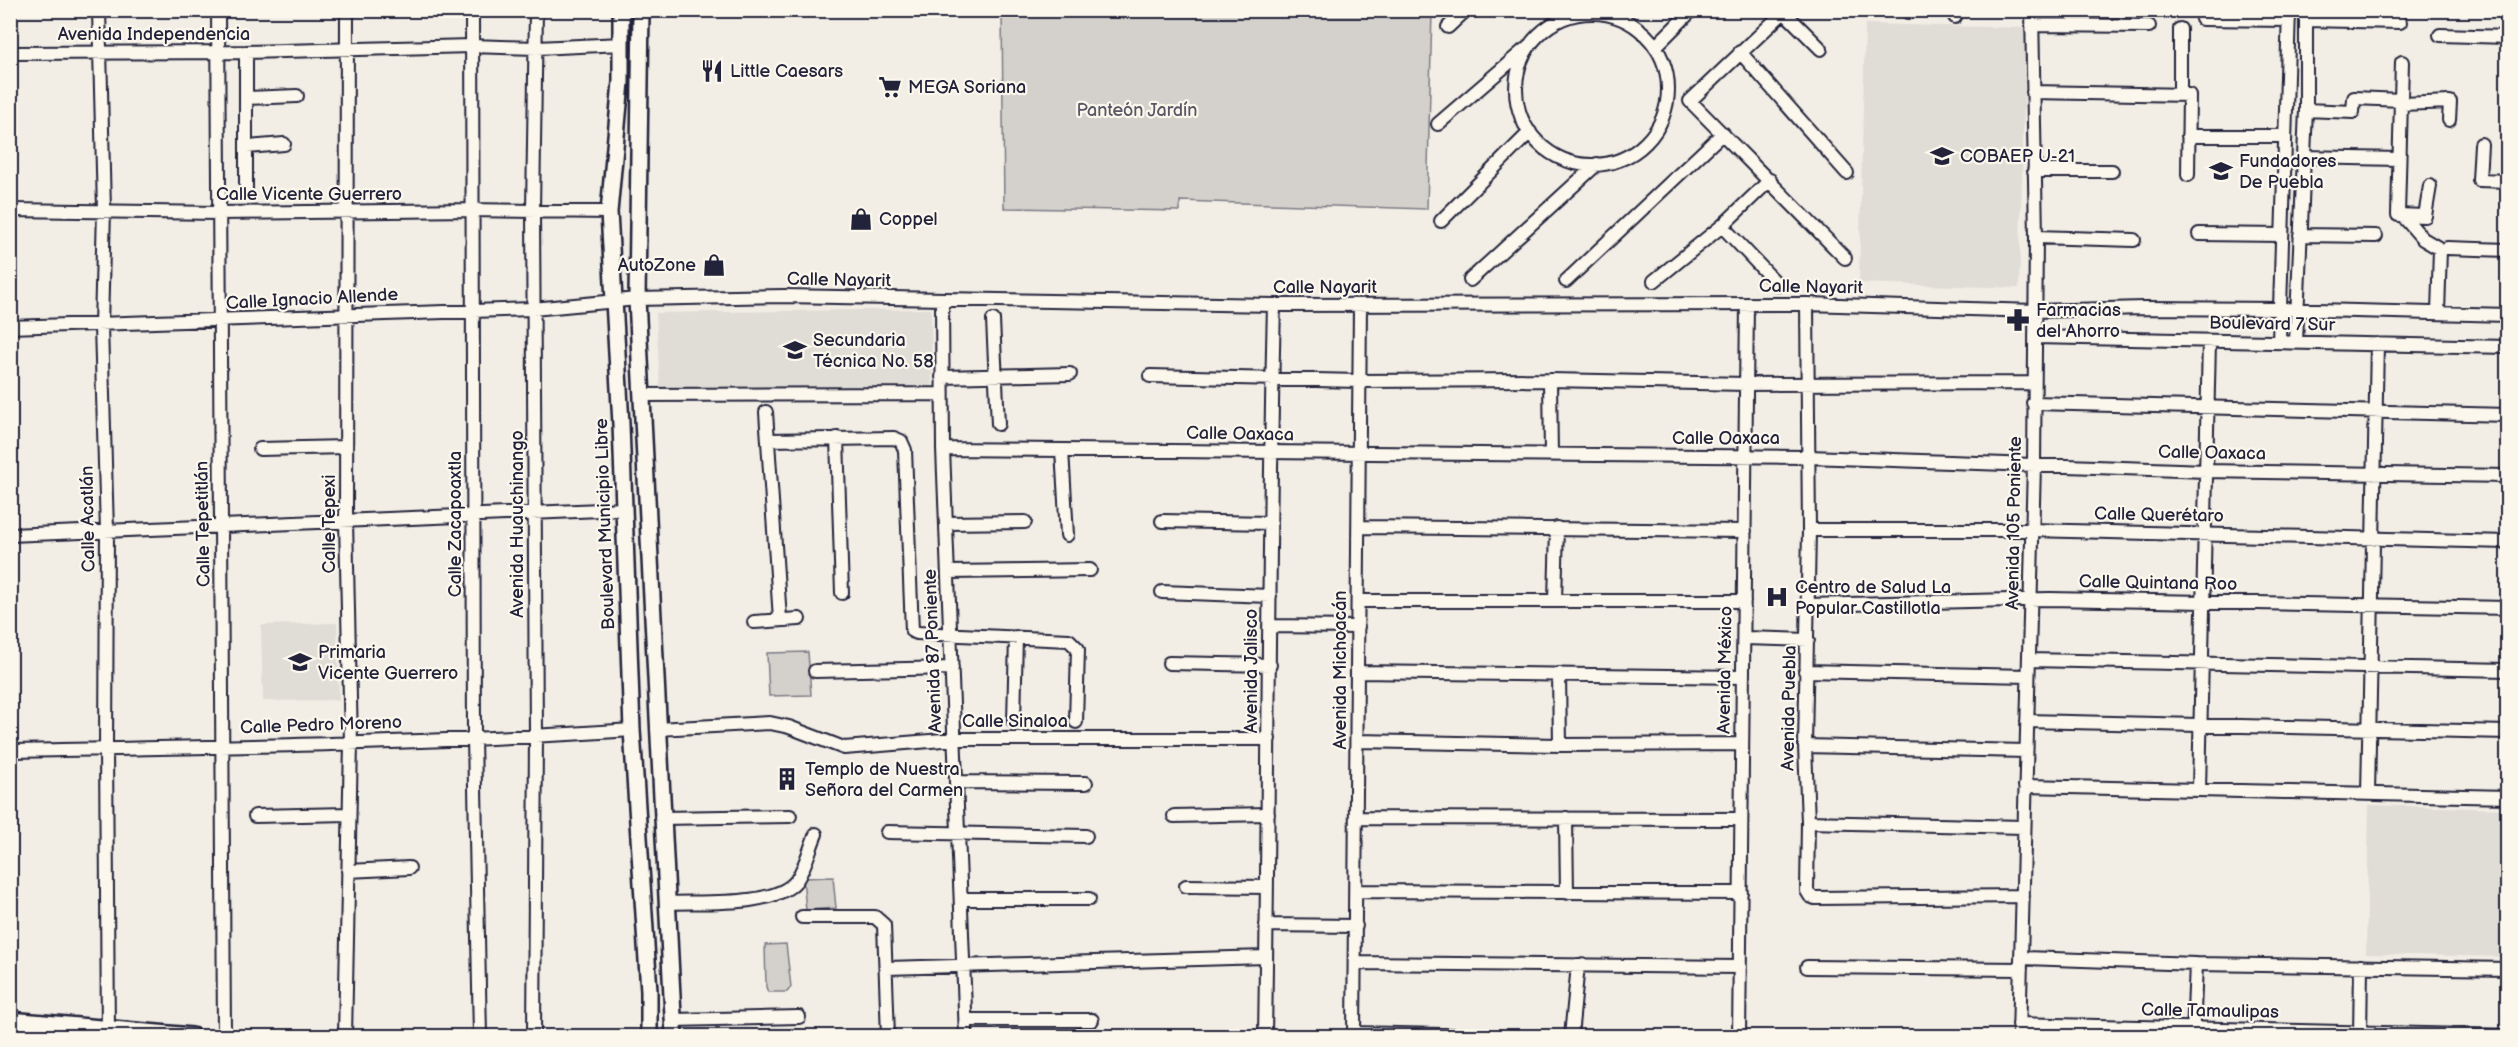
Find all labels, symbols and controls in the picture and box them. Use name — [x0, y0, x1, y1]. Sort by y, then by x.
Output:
street label: Avenida Independencia — [58, 24, 250, 45]
restaurant icon: Little Caesars — [699, 58, 725, 84]
place label: Little Caesars — [730, 61, 843, 82]
supermarket icon: MEGA Soriana — [877, 74, 903, 100]
place label: MEGA Soriana — [908, 77, 1026, 98]
park label: Panteón Jardín — [1076, 100, 1198, 121]
school or university icon: COBAEP U-21 — [1929, 143, 1955, 169]
place label: COBAEP U-21 — [1960, 146, 2075, 167]
place label: Fundadores De Puebla — [2239, 151, 2337, 193]
school or university icon: Fundadores De Puebla — [2208, 158, 2234, 184]
street label: Calle Vicente Guerrero — [216, 184, 402, 205]
shop icon: Coppel — [848, 206, 874, 232]
place label: Coppel — [879, 209, 938, 230]
shop icon: AutoZone — [701, 252, 727, 278]
place label: AutoZone — [618, 255, 696, 276]
street label: Calle Nayarit — [787, 269, 892, 291]
street label: Calle Nayarit — [1759, 276, 1864, 298]
street label: Calle Nayarit — [1273, 277, 1378, 298]
street label: Calle Ignacio Allende — [225, 284, 399, 314]
place label: Farmacias del Ahorro — [2036, 300, 2121, 342]
pharmacy icon: Farmacias del Ahorro — [2005, 307, 2031, 333]
street label: Boulevard 7 Sur — [2209, 312, 2336, 336]
place label: Secundaria Técnica No. 58 — [813, 330, 934, 372]
school or university icon: Secundaria Técnica No. 58 — [782, 337, 808, 363]
street label: Boulevard Municipio Libre — [591, 417, 619, 630]
street label: Calle Oaxaca — [1186, 423, 1294, 445]
street label: Calle Oaxaca — [1672, 428, 1780, 449]
street label: Avenida Huauchinango — [507, 430, 528, 618]
street label: Avenida 105 Poniente — [2002, 436, 2026, 610]
street label: Calle Oaxaca — [2158, 442, 2266, 464]
street label: Calle Zacapoaxtla — [445, 451, 466, 597]
street label: Calle Tepetitlán — [191, 461, 215, 587]
street label: Calle Acatlán — [77, 466, 99, 572]
street label: Calle Tepexi — [319, 475, 340, 574]
street label: Calle Querétaro — [2094, 503, 2224, 527]
street label: Avenida 87 Poniente — [920, 568, 946, 733]
street label: Calle Quintana Roo — [2079, 571, 2237, 595]
place label: Centro de Salud La Popular Castillotla — [1795, 577, 1951, 619]
hospital icon: Centro de Salud La Popular Castillotla — [1764, 584, 1790, 610]
street label: Avenida Michoacán — [1330, 591, 1351, 749]
street label: Avenida México — [1713, 606, 1737, 734]
street label: Avenida Jalisco — [1241, 609, 1262, 733]
place label: Primaria Vicente Guerrero — [318, 642, 458, 684]
street label: Avenida Puebla — [1777, 645, 1801, 771]
school or university icon: Primaria Vicente Guerrero — [287, 649, 313, 675]
street label: Calle Sinaloa — [962, 711, 1068, 732]
street label: Calle Pedro Moreno — [240, 712, 402, 738]
place label: Templo de Nuestra Señora del Carmen — [805, 759, 963, 801]
building icon: Templo de Nuestra Señora del Carmen — [774, 766, 800, 792]
street label: Calle Tamaulipas — [2141, 999, 2279, 1023]

